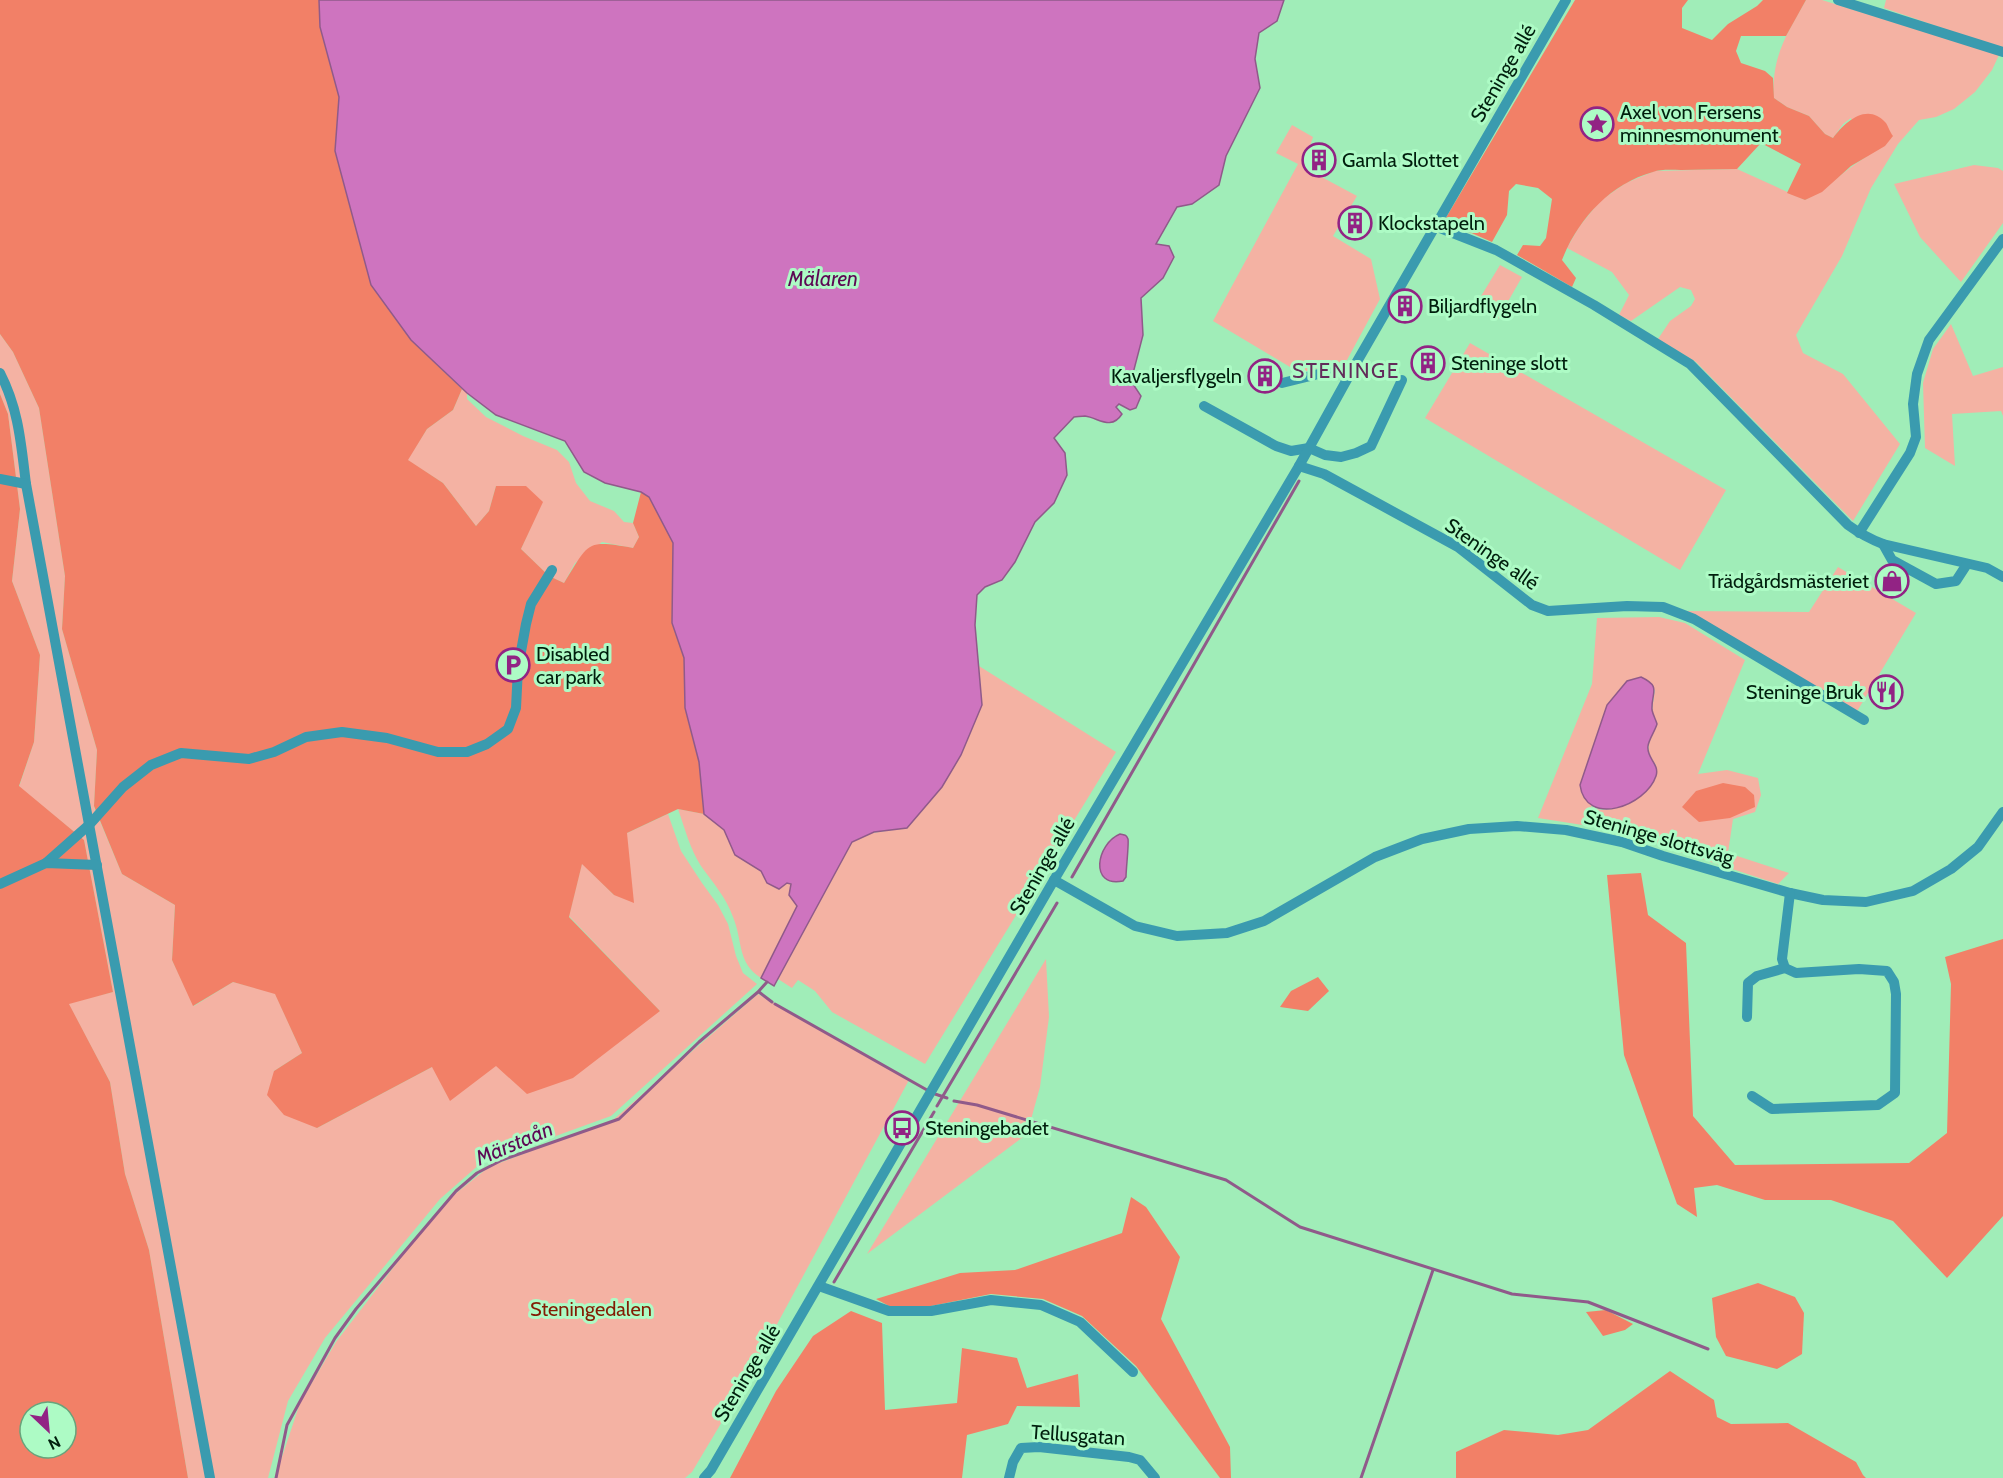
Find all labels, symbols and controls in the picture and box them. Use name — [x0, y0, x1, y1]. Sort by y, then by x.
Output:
street label: Steninge allé — [1465, 20, 1541, 126]
place label: Axel von Fersens minnesmonument — [1620, 100, 1779, 147]
place icon: Axel von Fersens minnesmonument — [1579, 106, 1615, 142]
building icon: Gamla Slottet — [1301, 142, 1337, 178]
place label: Gamla Slottet — [1342, 148, 1459, 172]
building icon: Klockstapeln — [1337, 205, 1373, 241]
place label: Klockstapeln — [1378, 211, 1485, 235]
water label: Mälaren — [787, 266, 858, 291]
building icon: Biljardflygeln — [1387, 288, 1423, 324]
place label: Biljardflygeln — [1428, 294, 1537, 318]
building icon: Steninge slott — [1410, 345, 1446, 381]
place label: Steninge slott — [1451, 351, 1568, 375]
building icon: Kavaljersflygeln — [1247, 358, 1283, 394]
district label: STENINGE — [1292, 358, 1400, 383]
place label: Kavaljersflygeln — [1111, 364, 1242, 388]
street label: Steninge allé — [1441, 513, 1543, 595]
shop icon: Trädgårdsmästeriet — [1874, 563, 1910, 599]
place label: Trädgårdsmästeriet — [1708, 569, 1869, 593]
place label: Disabled car park — [536, 642, 610, 689]
parking icon: Disabled car park — [495, 647, 531, 683]
restaurant icon: Steninge Bruk — [1868, 674, 1904, 710]
place label: Steninge Bruk — [1746, 680, 1863, 704]
street label: Steninge slottsväg — [1581, 804, 1738, 870]
street label: Steninge allé — [1004, 813, 1080, 919]
bus stop icon: Steningebadet — [884, 1110, 920, 1146]
water label: Märstaån — [471, 1116, 556, 1171]
place label: Steningebadet — [925, 1116, 1049, 1140]
park label: Steningedalen — [530, 1297, 652, 1321]
street label: Steninge allé — [709, 1320, 785, 1426]
north arrow — [18, 1400, 78, 1460]
street label: Tellusgatan — [1030, 1420, 1126, 1450]
text: N — [45, 1432, 64, 1454]

